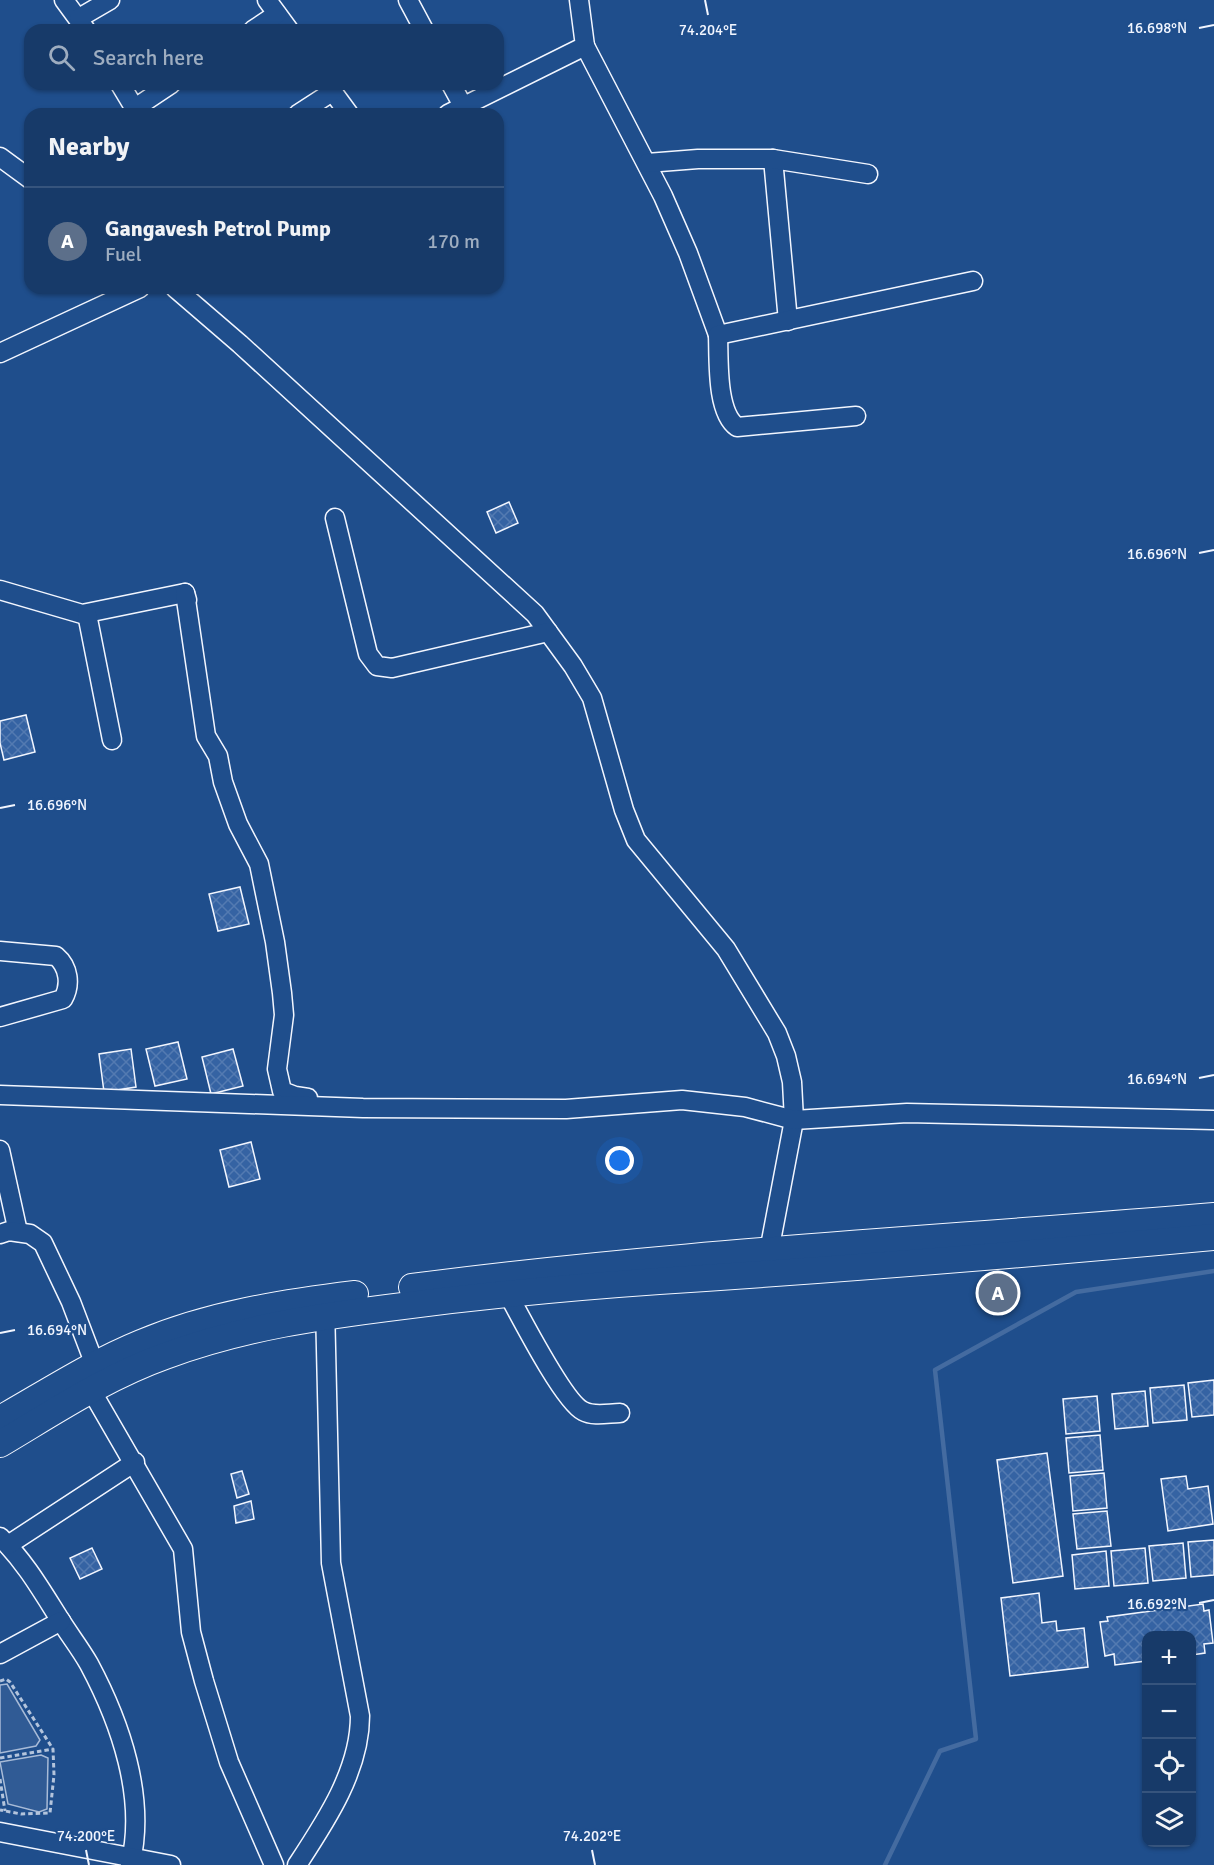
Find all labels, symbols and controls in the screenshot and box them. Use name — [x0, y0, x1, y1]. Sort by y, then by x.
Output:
text: 16.698°N — [1127, 19, 1187, 37]
text: 74.204°E — [679, 21, 737, 39]
search box — [24, 24, 504, 90]
icon: search — [45, 41, 78, 74]
text: Search here — [93, 44, 204, 71]
text: Nearby — [48, 131, 129, 163]
text: Gangavesh Petrol Pump — [105, 215, 331, 242]
text: A — [61, 229, 74, 254]
text: 170 m — [427, 229, 480, 254]
text: Fuel — [105, 242, 142, 267]
text: 16.696°N — [1127, 545, 1187, 563]
text: 16.696°N — [27, 796, 87, 814]
text: 16.694°N — [1127, 1070, 1187, 1088]
your location — [605, 1146, 634, 1175]
pin: A — [978, 1270, 1018, 1316]
text: 16.694°N — [27, 1321, 87, 1339]
text: 16.692°N — [1127, 1595, 1187, 1613]
map controls — [1142, 1631, 1196, 1847]
button: + — [1142, 1631, 1196, 1685]
button: − — [1142, 1685, 1196, 1739]
button: locate — [1142, 1739, 1196, 1793]
button: layers — [1142, 1793, 1196, 1847]
text: 74.200°E — [57, 1827, 115, 1845]
text: 74.202°E — [563, 1827, 621, 1845]

